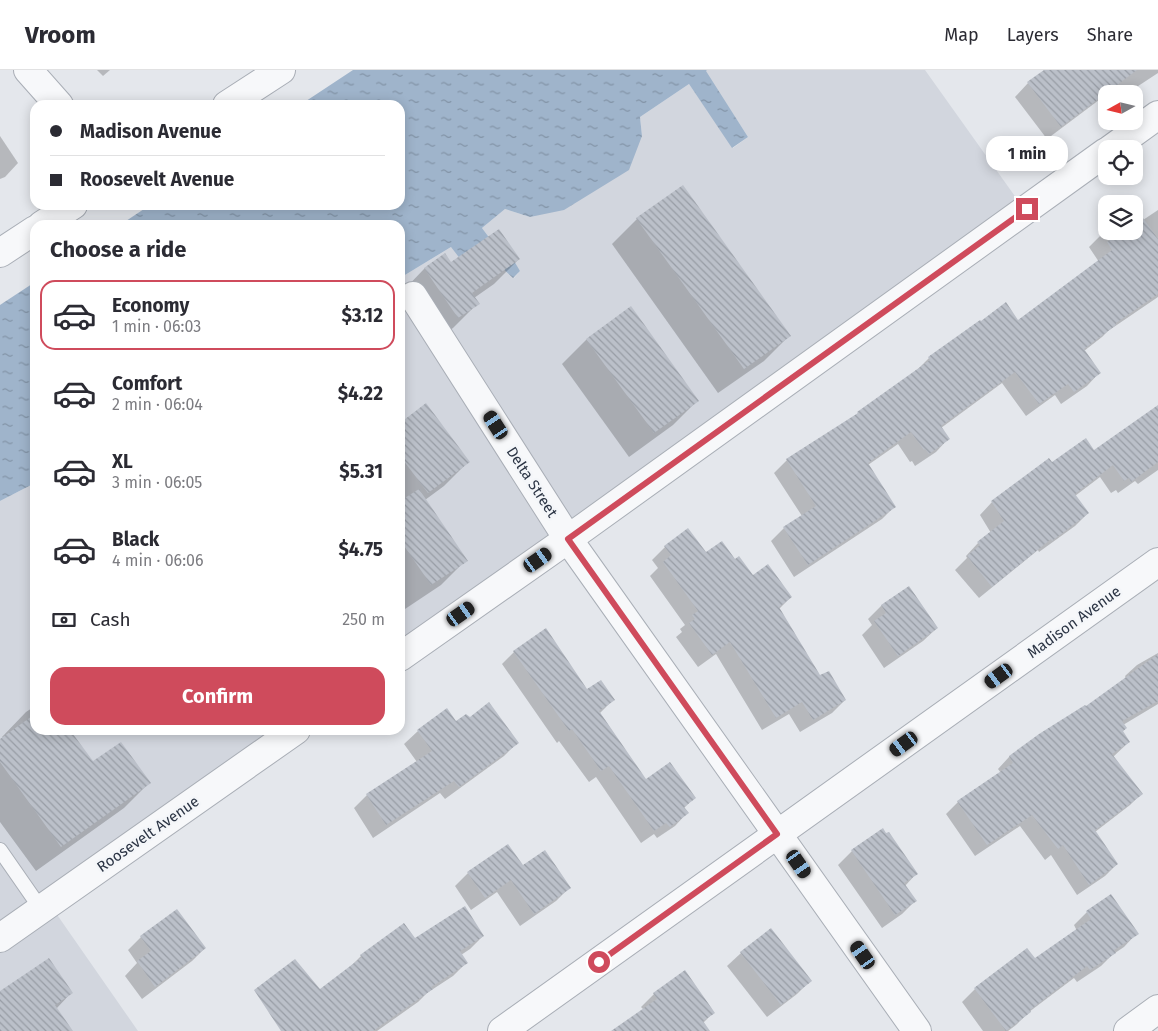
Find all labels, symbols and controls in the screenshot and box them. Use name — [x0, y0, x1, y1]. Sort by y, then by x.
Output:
text: Vroom — [25, 21, 96, 49]
text: Map — [944, 24, 979, 46]
text: Layers — [1007, 24, 1059, 46]
text: Share — [1087, 24, 1133, 46]
north arrow — [1098, 85, 1142, 130]
map controls — [1098, 85, 1143, 240]
text: Madison Avenue — [80, 120, 221, 143]
callout: 1 min — [986, 136, 1068, 172]
button: locate — [1098, 140, 1143, 185]
text: 1 min — [1008, 144, 1046, 163]
text: Roosevelt Avenue — [80, 168, 234, 191]
button: layers — [1098, 195, 1143, 240]
route end — [1016, 198, 1038, 220]
text: Choose a ride — [50, 236, 186, 263]
icon: car — [52, 293, 97, 338]
text: Economy — [112, 294, 189, 317]
text: $3.12 — [341, 304, 383, 327]
text: 1 min · 06:03 — [112, 317, 201, 336]
icon: car — [52, 371, 97, 416]
text: Comfort — [112, 372, 182, 395]
text: $4.22 — [338, 382, 383, 405]
text: 2 min · 06:04 — [112, 395, 203, 414]
car — [481, 408, 510, 442]
street label: Delta Street — [503, 443, 562, 521]
icon: car — [52, 449, 97, 494]
text: XL — [112, 450, 133, 473]
text: $5.31 — [339, 460, 383, 483]
text: 3 min · 06:05 — [112, 473, 202, 492]
icon: car — [52, 527, 97, 572]
text: Black — [112, 528, 159, 551]
text: $4.75 — [338, 538, 383, 561]
car — [521, 545, 554, 575]
text: 4 min · 06:06 — [112, 551, 203, 570]
street label: Madison Avenue — [1024, 582, 1124, 662]
car — [444, 599, 477, 629]
icon: cash — [50, 606, 78, 634]
text: Cash — [90, 608, 131, 631]
text: 250 m — [342, 610, 385, 629]
car — [982, 661, 1015, 691]
button: Confirm — [50, 667, 385, 725]
car — [887, 729, 920, 759]
street label: Roosevelt Avenue — [93, 792, 203, 876]
car — [784, 847, 813, 881]
car — [848, 938, 877, 972]
route start — [588, 951, 610, 973]

